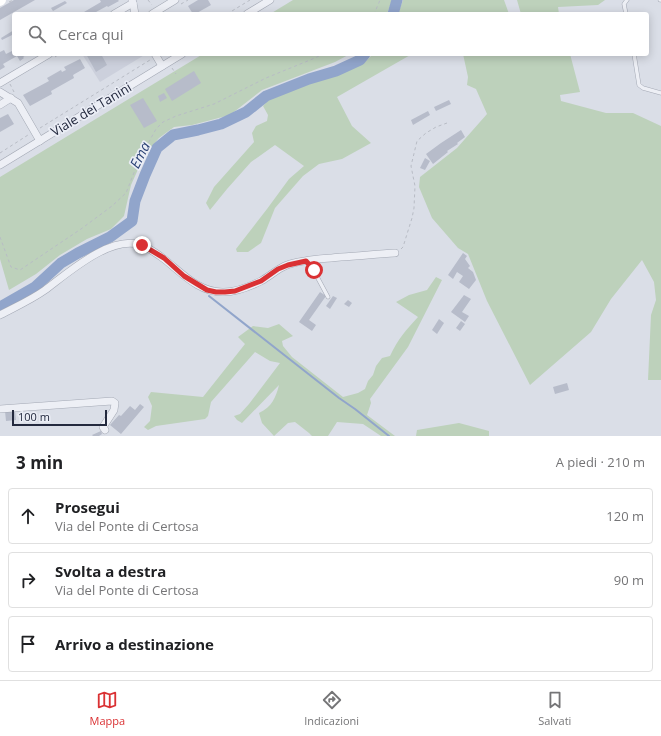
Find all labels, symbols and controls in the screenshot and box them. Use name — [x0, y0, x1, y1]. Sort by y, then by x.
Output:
search box — [12, 12, 649, 56]
icon: search — [26, 23, 48, 45]
text: Cerca qui — [58, 24, 124, 44]
street label: Viale dei Tanini — [47, 78, 135, 140]
water label: Ema — [125, 138, 154, 171]
route end — [133, 236, 151, 254]
route start — [305, 261, 323, 279]
scale bar — [12, 408, 107, 427]
text: 100 m — [18, 409, 50, 424]
text: 3 min — [16, 451, 63, 474]
text: A piedi · 210 m — [556, 453, 645, 471]
text: Prosegui — [55, 497, 120, 517]
icon: ahead — [17, 505, 39, 527]
text: 120 m — [606, 507, 644, 525]
text: Via del Ponte di Certosa — [55, 517, 199, 535]
text: Svolta a destra — [55, 561, 166, 581]
icon: right — [17, 569, 39, 591]
text: 90 m — [614, 571, 644, 589]
text: Via del Ponte di Certosa — [55, 581, 199, 599]
icon: arrive — [17, 633, 39, 655]
text: Arrivo a destinazione — [55, 634, 214, 654]
tab: Mappa — [90, 689, 125, 728]
tab: Indicazioni — [304, 689, 359, 728]
tab: Salvati — [538, 689, 571, 728]

